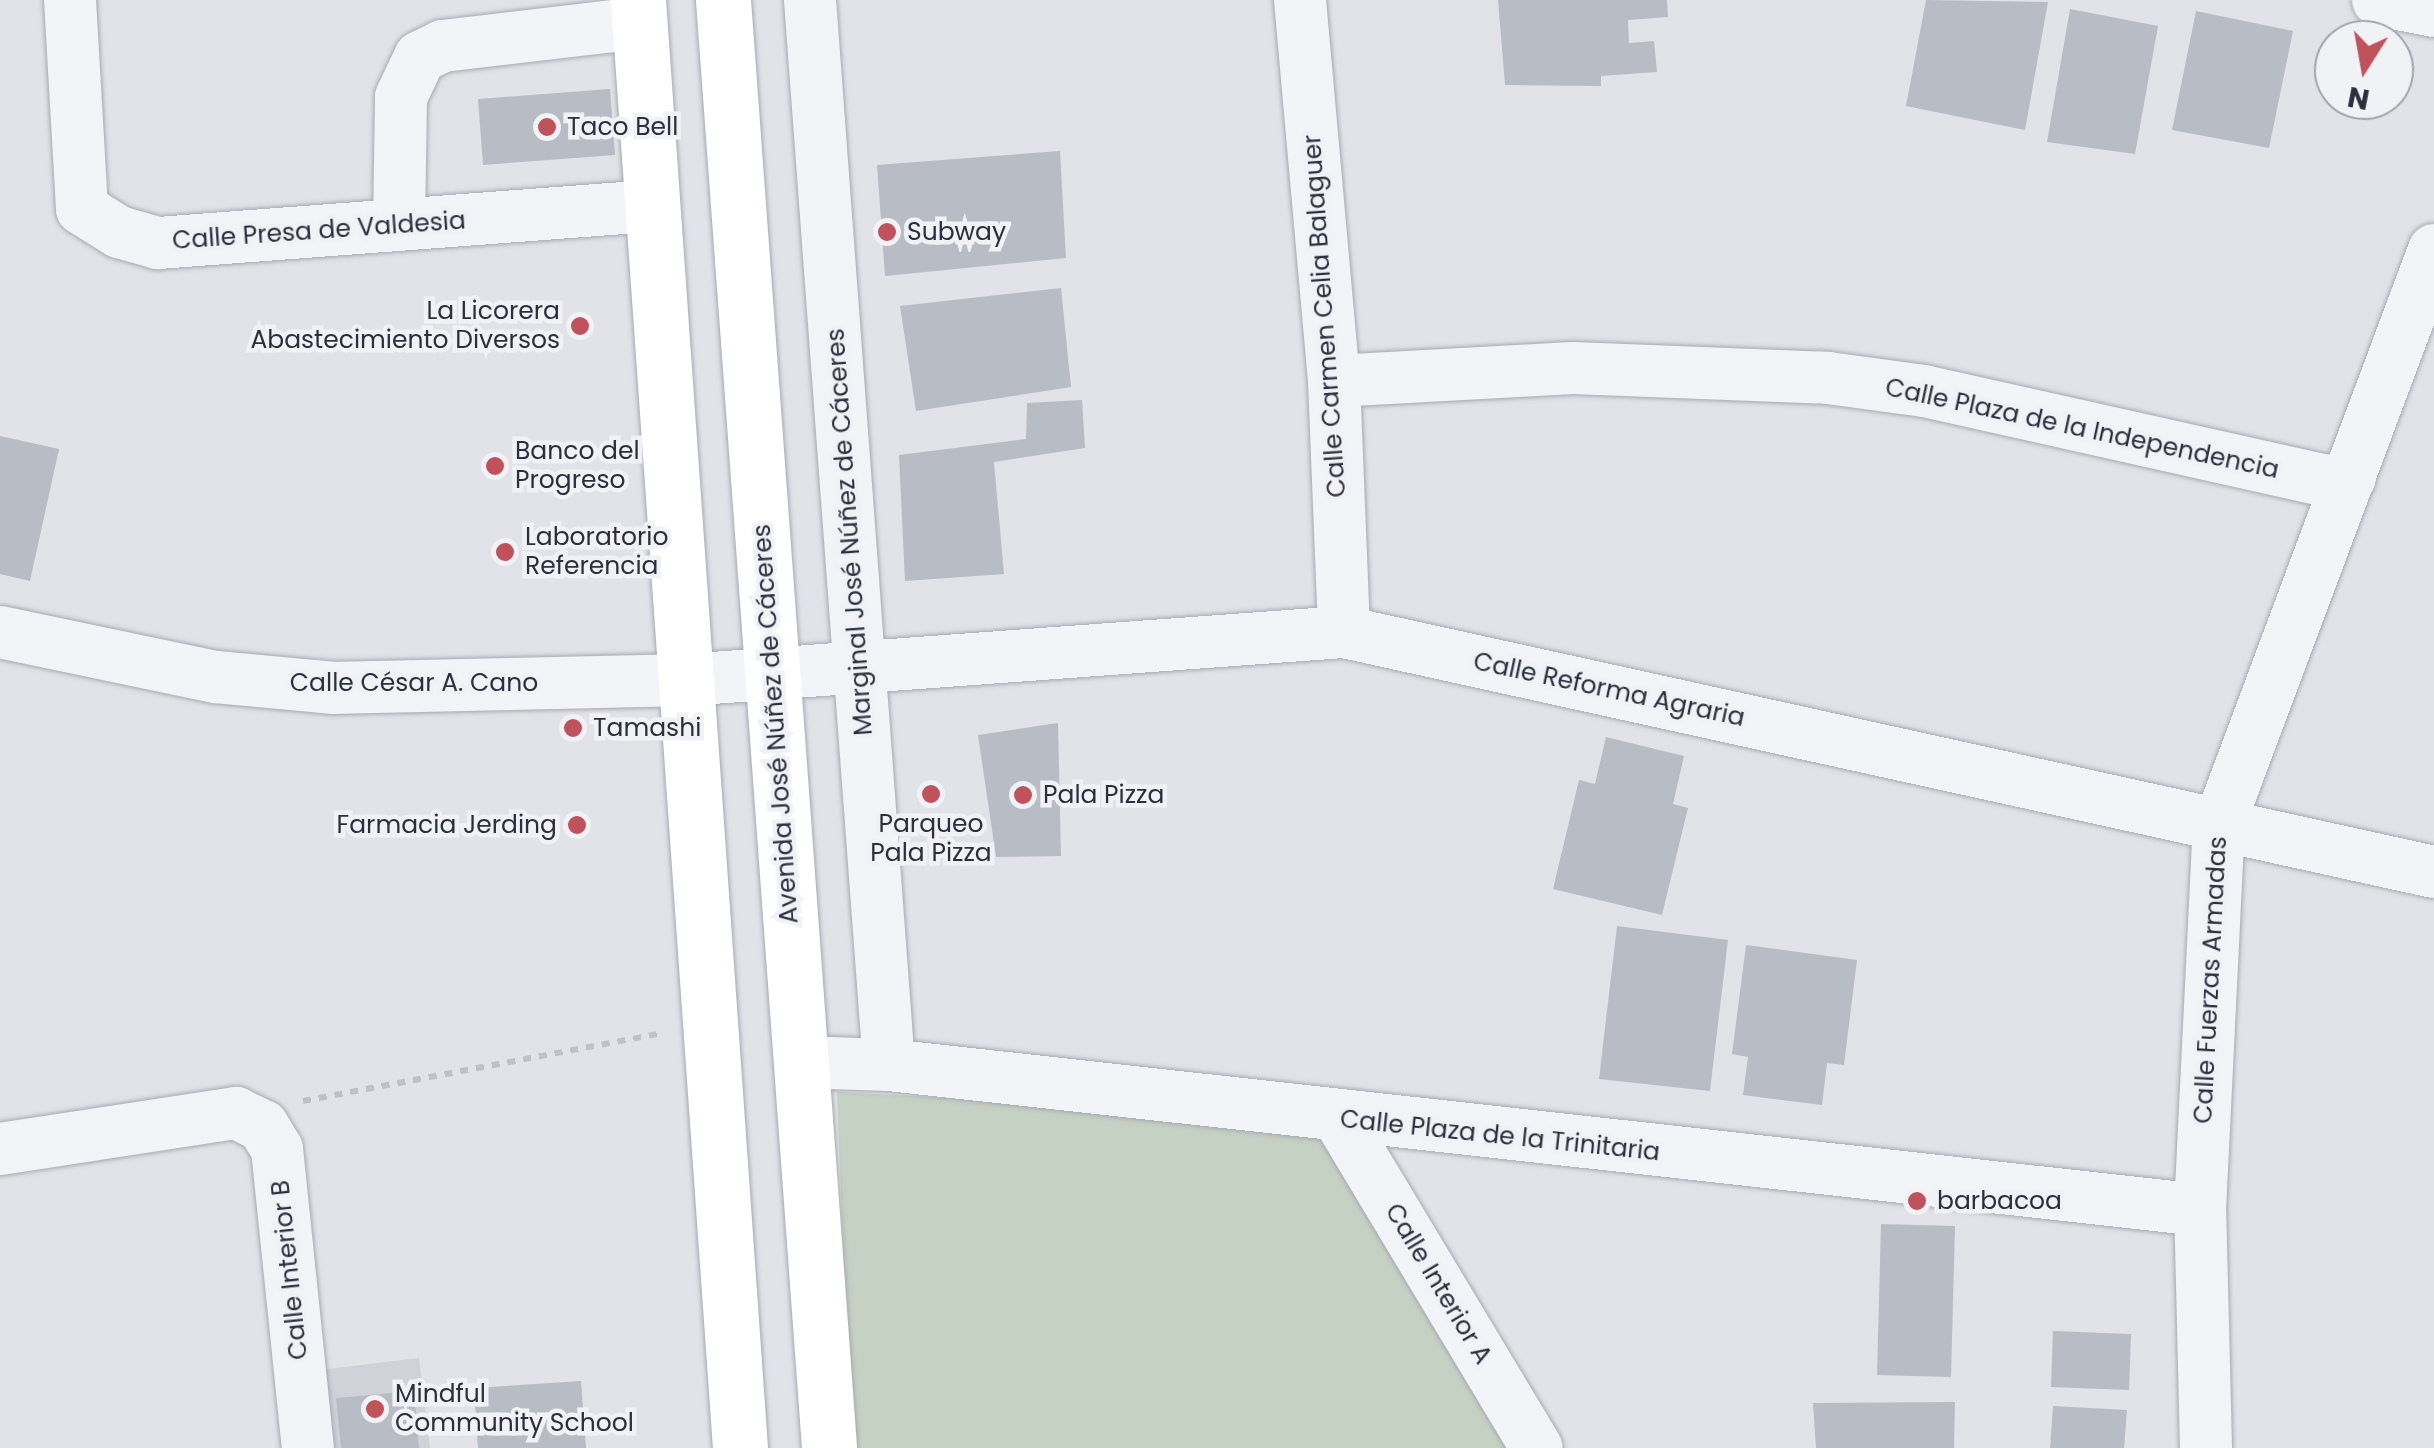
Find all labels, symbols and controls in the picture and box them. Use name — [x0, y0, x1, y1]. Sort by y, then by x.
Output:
north arrow — [2314, 20, 2414, 120]
text: N — [2345, 77, 2373, 119]
place label: Taco Bell — [567, 112, 678, 142]
marker: Taco Bell — [536, 116, 558, 138]
street label: Calle Carmen Celia Balaguer — [1297, 133, 1353, 499]
street label: Calle Presa de Valdesia — [171, 206, 467, 256]
place label: Subway — [907, 217, 1006, 247]
marker: Subway — [876, 221, 898, 243]
place label: La Licorera Abastecimiento Diversos — [250, 297, 560, 356]
marker: La Licorera Abastecimiento Diversos — [569, 315, 591, 337]
street label: Marginal José Núñez de Cáceres — [821, 327, 879, 737]
street label: Calle Plaza de la Independencia — [1883, 373, 2281, 485]
place label: Banco del Progreso — [515, 437, 640, 496]
marker: Banco del Progreso — [484, 455, 506, 477]
place label: Laboratorio Referencia — [525, 523, 668, 582]
street label: Avenida José Núñez de Cáceres — [747, 523, 805, 925]
marker: Laboratorio Referencia — [494, 541, 516, 563]
street label: Calle Reforma Agraria — [1471, 647, 1747, 733]
street label: Calle César A. Cano — [290, 668, 538, 698]
place label: Tamashi — [593, 713, 701, 743]
marker: Tamashi — [562, 717, 584, 739]
place label: Pala Pizza — [1043, 780, 1164, 810]
marker: Parqueo Pala Pizza — [920, 783, 942, 805]
marker: Pala Pizza — [1012, 784, 1034, 806]
place label: Farmacia Jerding — [337, 810, 557, 840]
place label: Parqueo Pala Pizza — [870, 810, 992, 869]
marker: Farmacia Jerding — [566, 814, 588, 836]
street label: Calle Fuerzas Armadas — [2188, 836, 2234, 1124]
street label: Calle Plaza de la Trinitaria — [1339, 1104, 1661, 1168]
street label: Calle Interior B — [266, 1179, 314, 1361]
place label: barbacoa — [1937, 1186, 2062, 1216]
marker: barbacoa — [1906, 1190, 1928, 1212]
street label: Calle Interior A — [1378, 1198, 1498, 1370]
place label: Mindful Community School — [395, 1380, 634, 1439]
marker: Mindful Community School — [364, 1398, 386, 1420]

